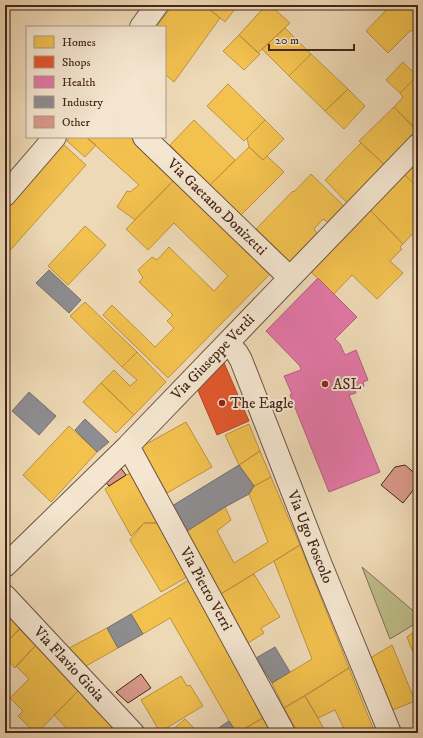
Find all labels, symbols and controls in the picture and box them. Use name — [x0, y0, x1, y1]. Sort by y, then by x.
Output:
legend — [26, 26, 166, 138]
scale bar — [269, 26, 354, 52]
text: 20 m — [275, 33, 299, 48]
text: Homes — [62, 35, 96, 50]
text: Shops — [62, 55, 90, 70]
text: Health — [62, 75, 96, 90]
text: Industry — [62, 95, 103, 110]
text: Other — [62, 115, 91, 130]
street label: Via Gaetano Donizetti — [162, 154, 271, 260]
street label: Via Giuseppe Verdi — [167, 310, 259, 405]
place label: ASL — [333, 375, 361, 394]
marker: ASL — [320, 379, 330, 389]
place label: The Eagle — [230, 394, 294, 413]
marker: The Eagle — [217, 398, 227, 408]
street label: Via Ugo Foscolo — [282, 487, 337, 586]
street label: Via Pietro Verri — [175, 543, 237, 634]
street label: Via Flavio Gioia — [29, 622, 109, 706]

